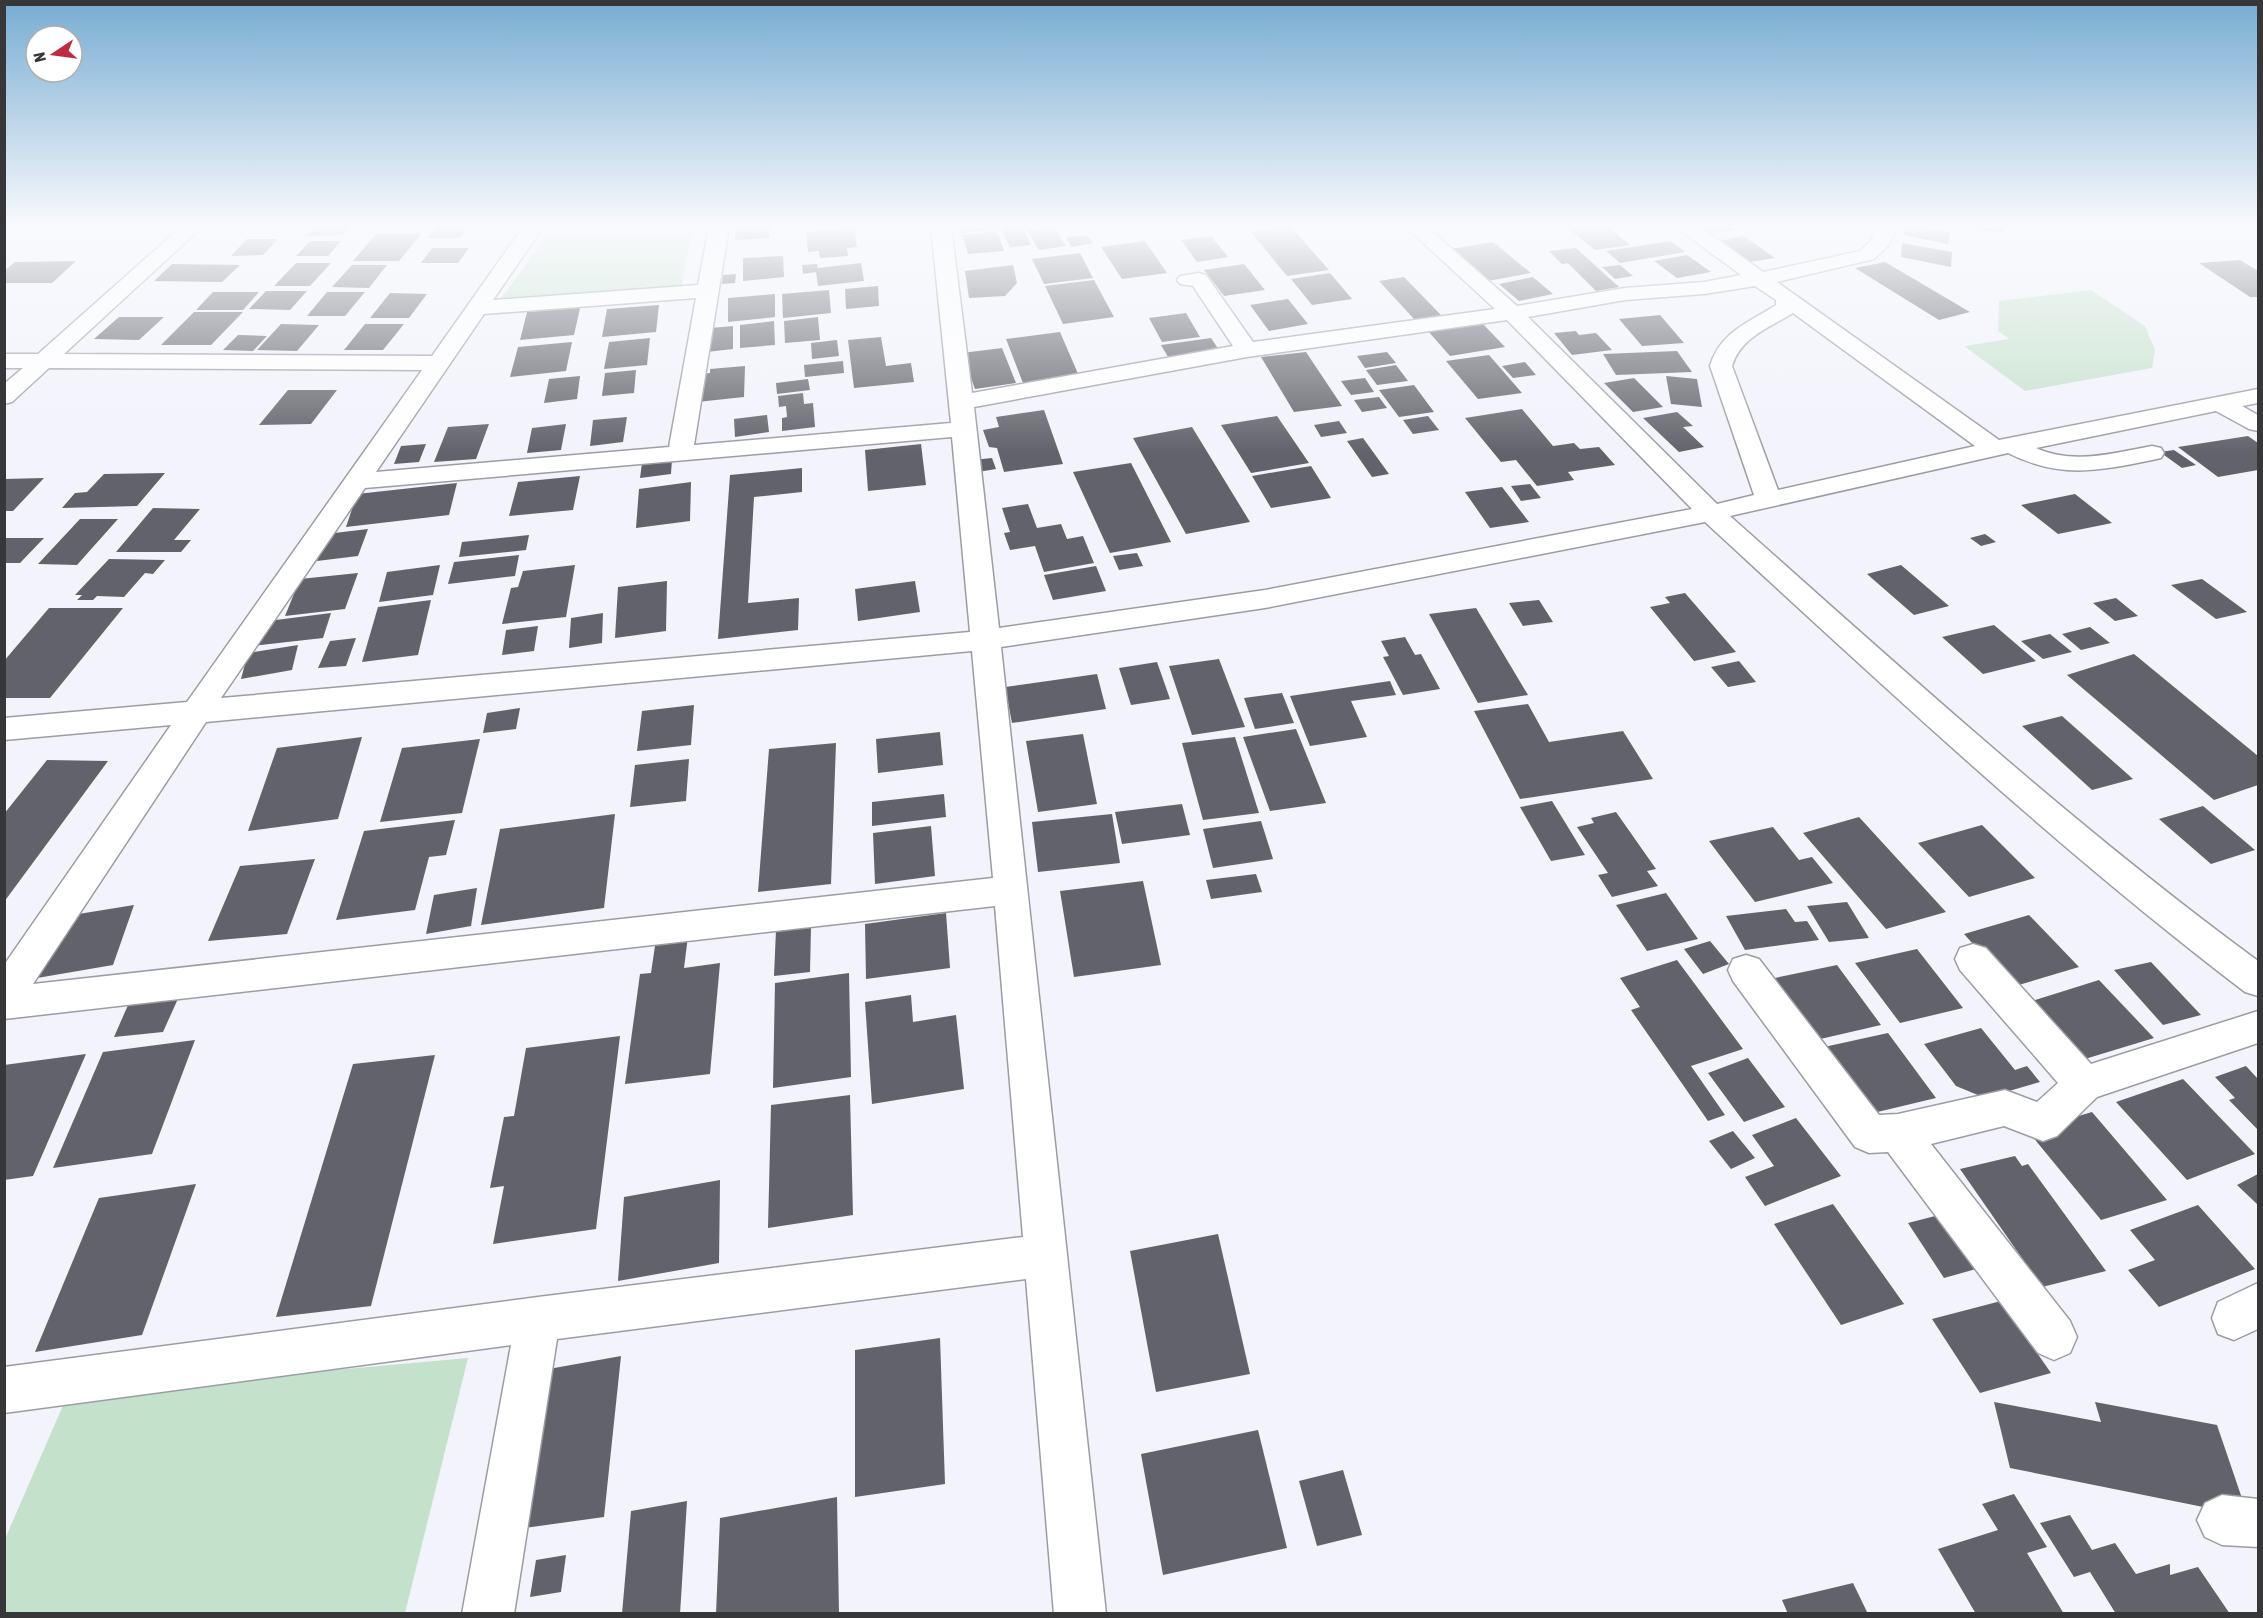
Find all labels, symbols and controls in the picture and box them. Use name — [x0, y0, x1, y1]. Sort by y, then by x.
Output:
north arrow — [24, 24, 84, 84]
text: N — [30, 51, 49, 64]

